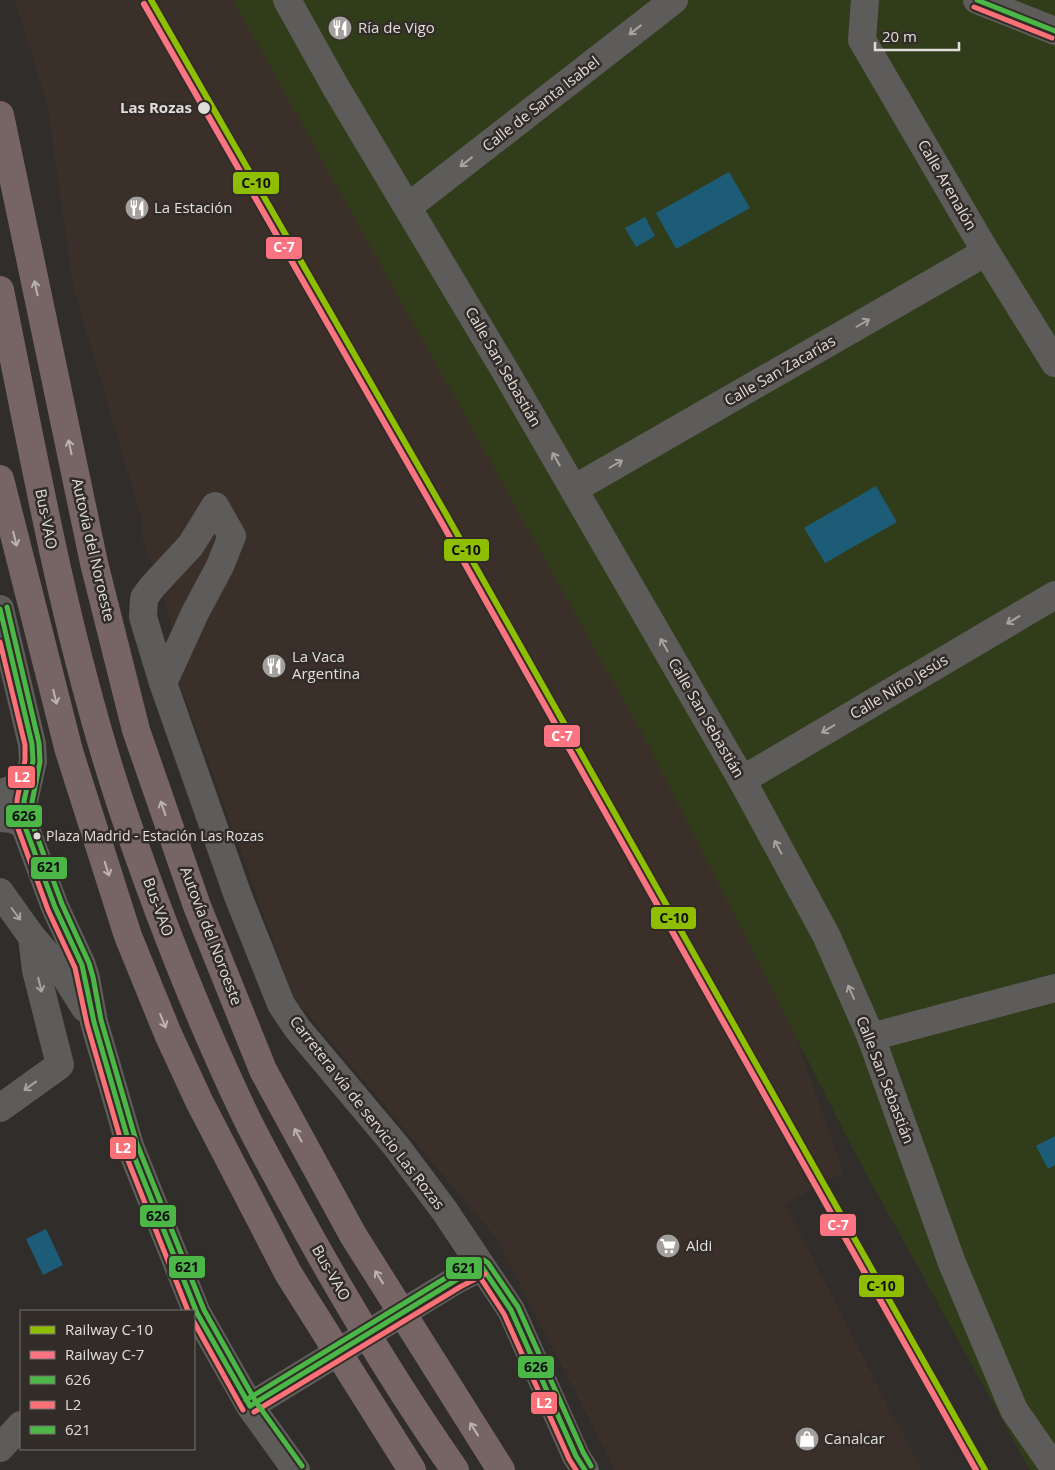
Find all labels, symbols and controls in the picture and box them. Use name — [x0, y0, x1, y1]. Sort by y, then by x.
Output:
restaurant icon: Ría de Vigo — [327, 15, 353, 41]
place label: Ría de Vigo — [358, 17, 435, 37]
scale bar — [875, 20, 959, 52]
one-way arrow — [628, 25, 642, 35]
text: 20 m — [882, 26, 917, 46]
street label: Calle de Santa Isabel — [478, 51, 603, 155]
place label: Las Rozas — [120, 97, 192, 117]
marker: Las Rozas — [196, 100, 212, 116]
street label: Calle Arenalón — [914, 136, 982, 233]
one-way arrow — [460, 157, 473, 168]
line badge: C-10 — [232, 171, 280, 195]
text: C-10 — [241, 173, 271, 192]
restaurant icon: La Estación — [124, 195, 150, 221]
place label: La Estación — [154, 197, 232, 217]
line badge: C-7 — [265, 236, 303, 260]
text: C-7 — [273, 237, 295, 256]
one-way arrow — [31, 280, 40, 296]
street label: Calle San Sebastián — [461, 303, 546, 430]
one-way arrow — [856, 317, 870, 327]
street label: Calle San Zacarías — [720, 330, 839, 410]
one-way arrow — [64, 439, 74, 455]
one-way arrow — [551, 452, 561, 466]
one-way arrow — [608, 459, 622, 469]
street label: Autovía del Noroeste — [68, 476, 120, 623]
street label: Bus-VAO — [31, 487, 63, 551]
one-way arrow — [10, 531, 20, 547]
line badge: C-10 — [443, 538, 490, 562]
text: C-10 — [451, 540, 481, 559]
one-way arrow — [1006, 615, 1021, 625]
one-way arrow — [659, 637, 669, 652]
place label: La Vaca Argentina — [292, 646, 360, 683]
street label: Calle Niño Jesús — [846, 649, 951, 723]
restaurant icon: La Vaca Argentina — [261, 653, 287, 679]
street label: Calle San Sebastián — [664, 654, 749, 781]
one-way arrow — [51, 688, 60, 704]
line badge: C-7 — [543, 724, 581, 748]
one-way arrow — [821, 725, 835, 735]
text: C-7 — [551, 726, 573, 745]
line badge: L2 — [7, 765, 36, 789]
text: L2 — [14, 767, 30, 786]
one-way arrow — [158, 801, 167, 816]
line badge: 626 — [5, 804, 43, 828]
text: 626 — [12, 806, 36, 825]
place label: Plaza Madrid - Estación Las Rozas — [46, 826, 264, 845]
marker: Plaza Madrid - Estación Las Rozas — [32, 831, 42, 841]
one-way arrow — [773, 840, 783, 855]
line badge: 621 — [30, 856, 68, 880]
text: 621 — [37, 857, 61, 876]
one-way arrow — [102, 860, 112, 876]
street label: Autovía del Noroeste — [176, 864, 248, 1008]
street label: Bus-VAO — [139, 875, 179, 939]
line badge: C-10 — [650, 906, 697, 930]
one-way arrow — [11, 907, 22, 920]
text: C-10 — [659, 908, 689, 927]
one-way arrow — [36, 976, 45, 992]
one-way arrow — [846, 985, 856, 1000]
street label: Carretera vía de servicio Las Rozas — [286, 1011, 450, 1213]
one-way arrow — [158, 1013, 168, 1028]
street label: Calle San Sebastián — [852, 1013, 920, 1146]
one-way arrow — [23, 1081, 37, 1091]
one-way arrow — [293, 1129, 303, 1143]
line badge: L2 — [109, 1136, 137, 1160]
text: L2 — [115, 1138, 131, 1157]
line badge: 626 — [139, 1204, 177, 1228]
text: 626 — [146, 1206, 170, 1225]
line badge: C-7 — [819, 1213, 857, 1237]
text: C-7 — [827, 1215, 849, 1234]
supermarket icon: Aldi — [655, 1233, 681, 1259]
place label: Aldi — [686, 1235, 712, 1255]
street label: Bus-VAO — [308, 1241, 356, 1304]
line badge: 621 — [168, 1255, 206, 1279]
line badge: 621 — [445, 1256, 483, 1280]
text: 621 — [175, 1257, 199, 1276]
text: 621 — [452, 1258, 476, 1277]
one-way arrow — [373, 1270, 383, 1284]
line badge: C-10 — [858, 1274, 905, 1298]
text: C-10 — [866, 1276, 896, 1295]
legend — [20, 1310, 195, 1450]
text: Railway C-10 — [65, 1319, 153, 1339]
text: Railway C-7 — [65, 1344, 144, 1364]
line badge: 626 — [517, 1355, 555, 1379]
text: 626 — [524, 1357, 548, 1376]
text: 626 — [65, 1369, 91, 1389]
line badge: L2 — [530, 1391, 558, 1415]
text: L2 — [536, 1393, 552, 1412]
text: L2 — [65, 1394, 81, 1414]
text: 621 — [65, 1419, 91, 1439]
one-way arrow — [468, 1423, 478, 1437]
shop icon: Canalcar — [794, 1426, 820, 1452]
place label: Canalcar — [824, 1428, 885, 1448]

